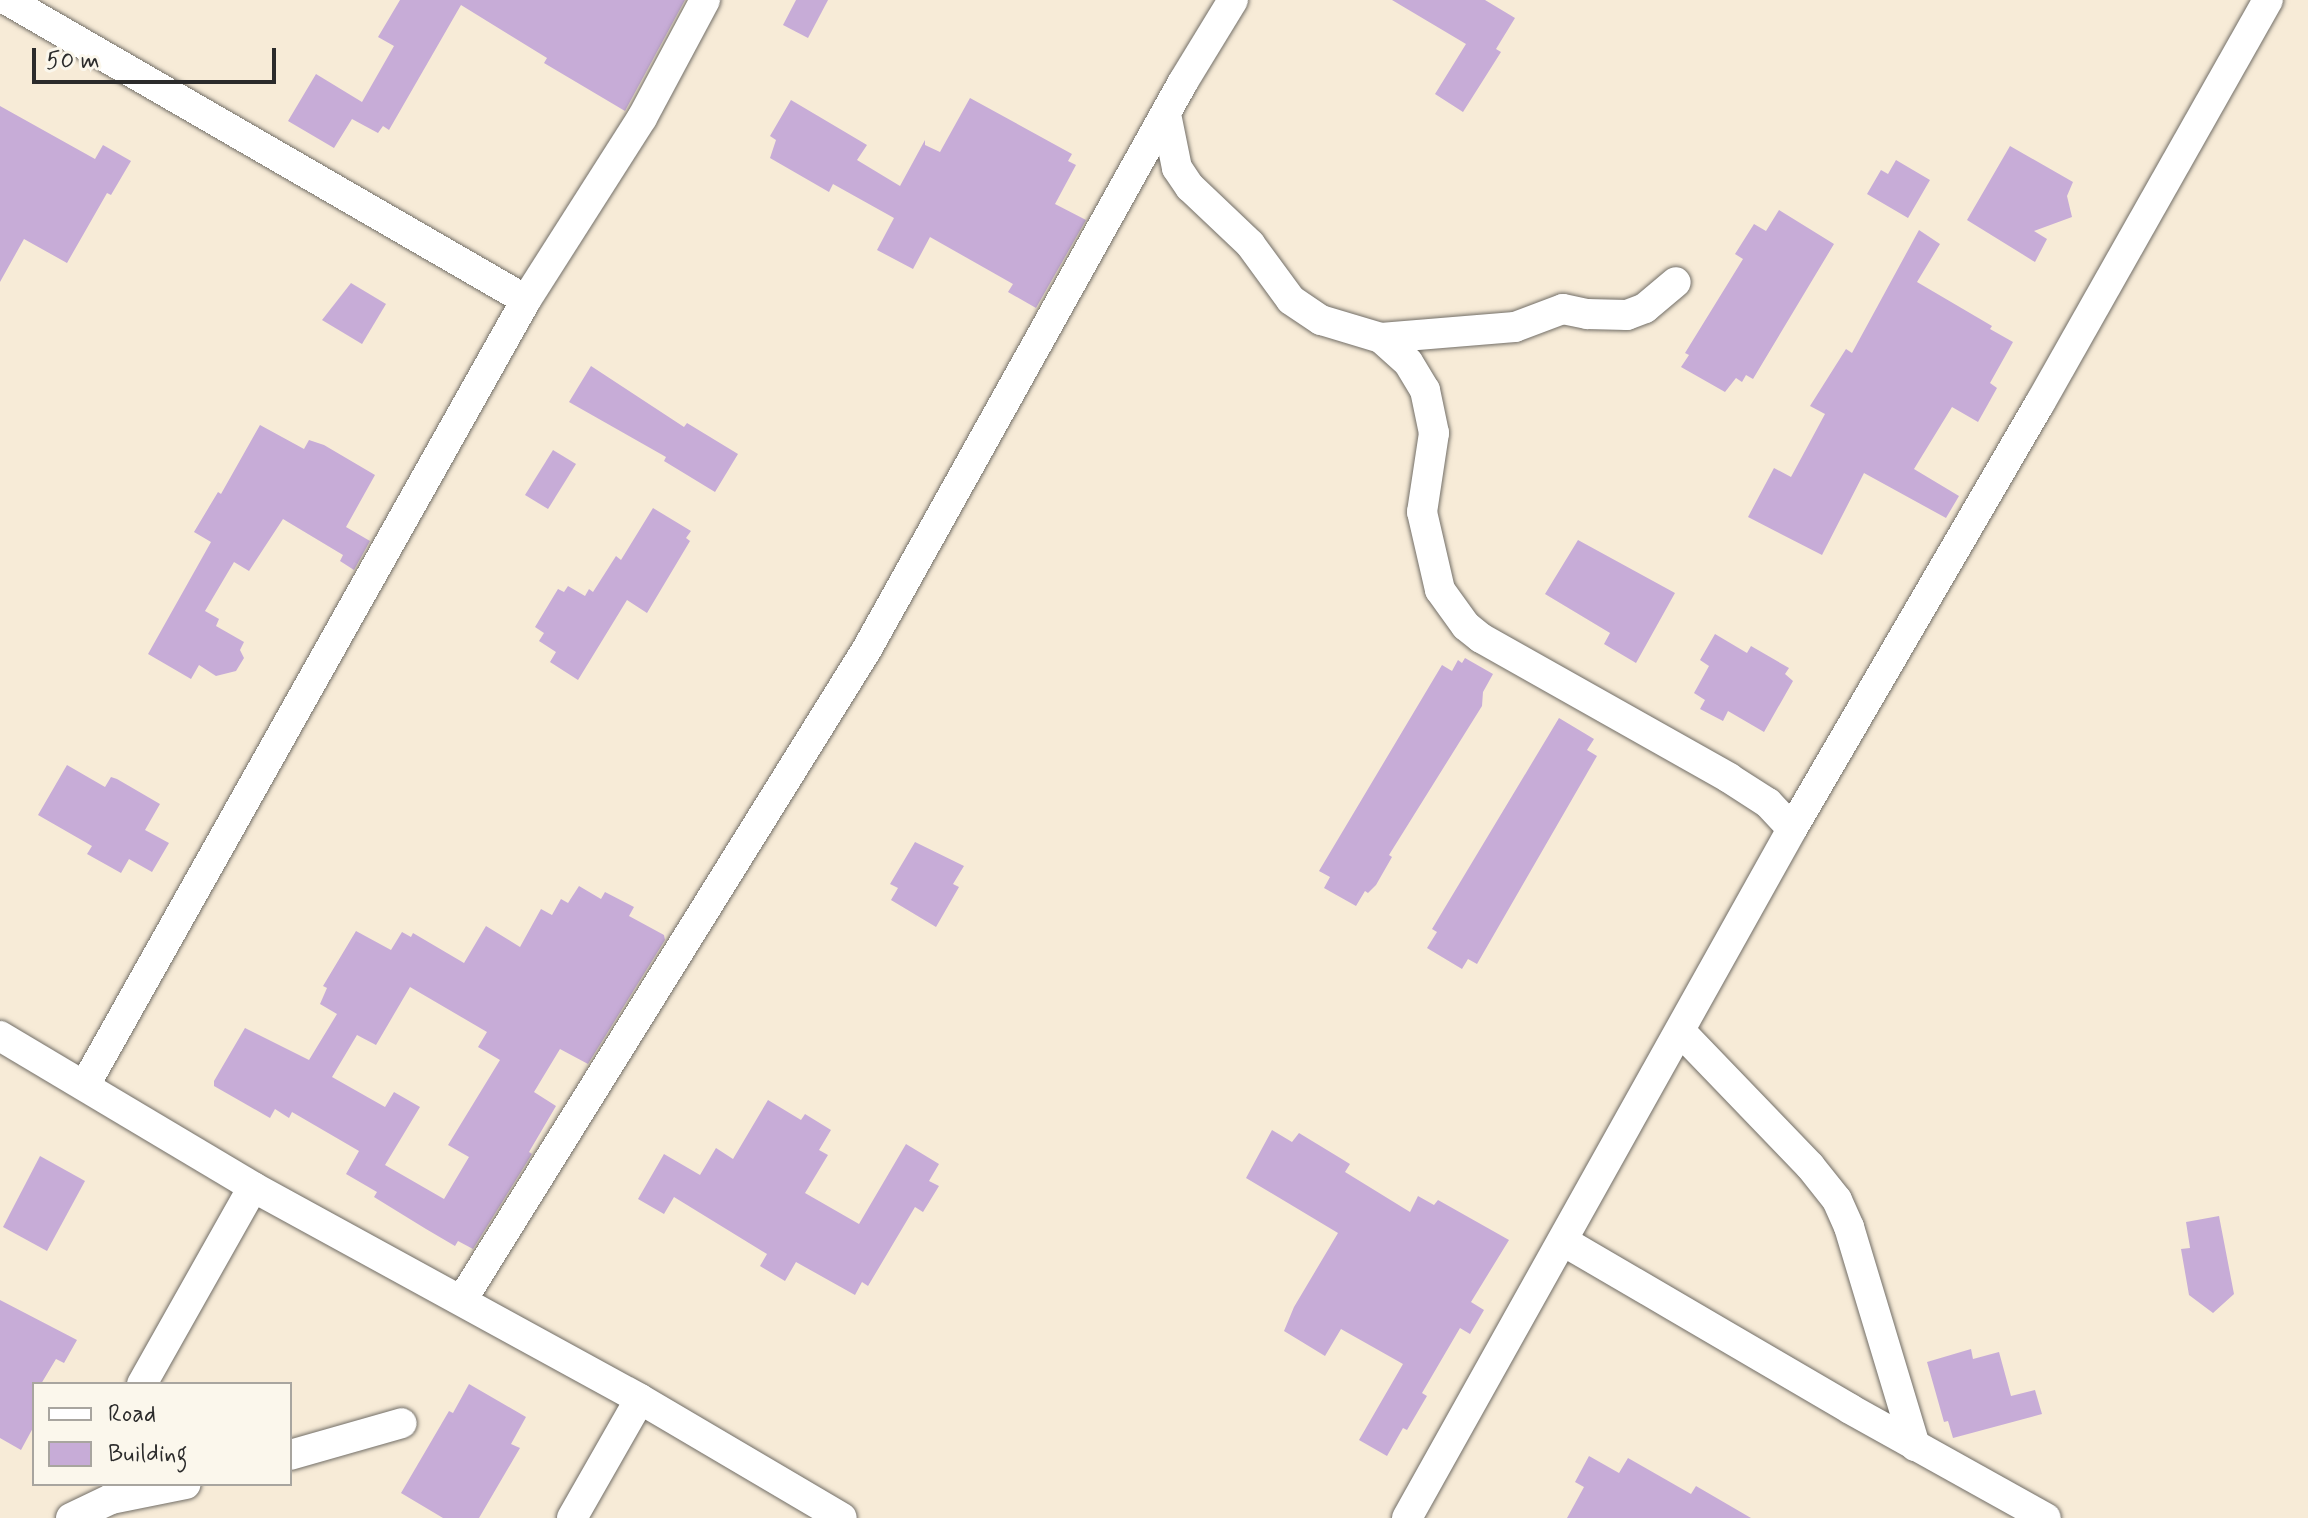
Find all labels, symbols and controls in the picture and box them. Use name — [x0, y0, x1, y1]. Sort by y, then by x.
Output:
scale bar — [36, 32, 280, 82]
text: 50 m — [46, 46, 100, 77]
legend — [32, 1382, 292, 1486]
text: Road — [108, 1399, 156, 1430]
text: Building — [108, 1439, 188, 1470]

